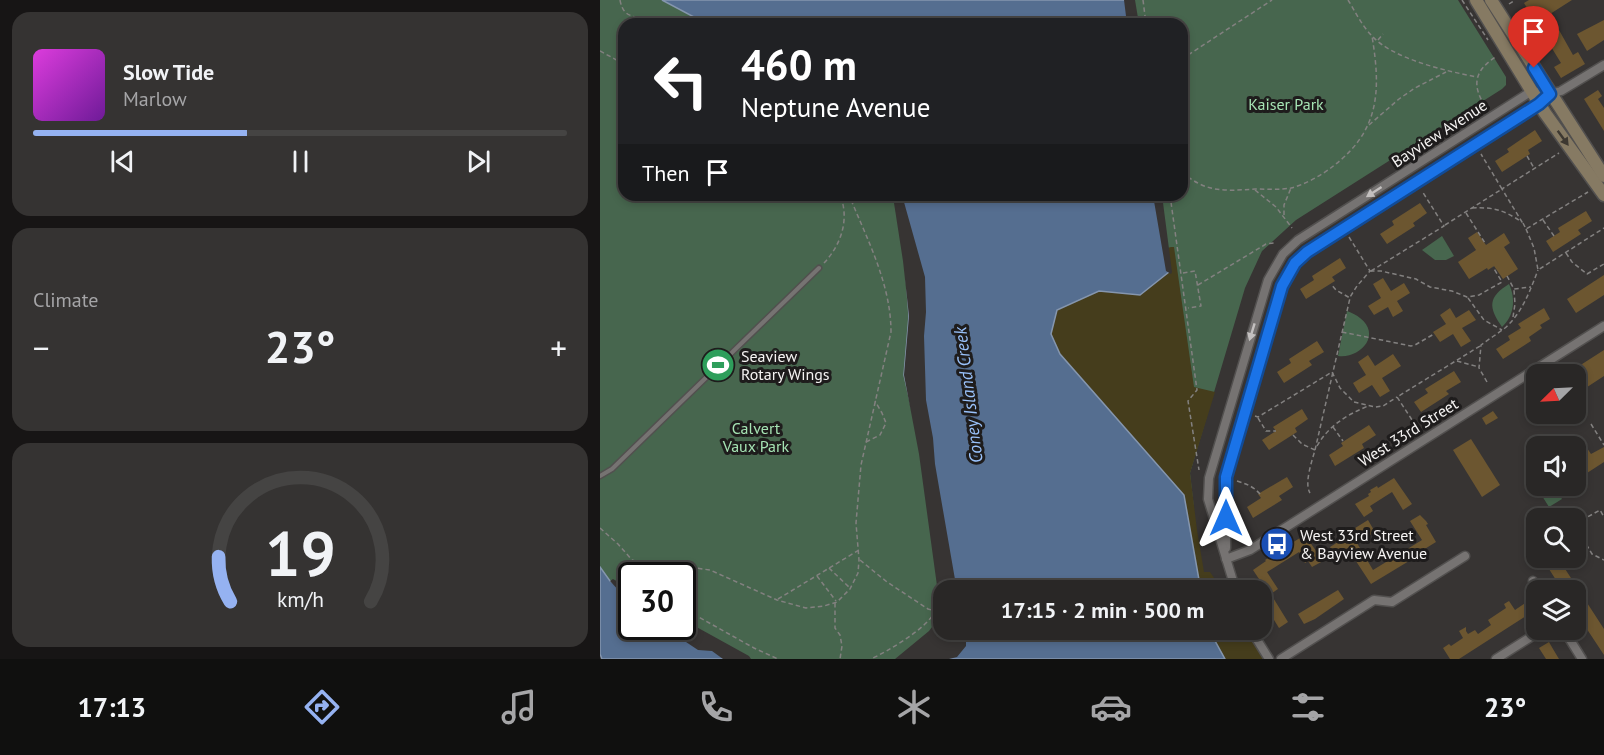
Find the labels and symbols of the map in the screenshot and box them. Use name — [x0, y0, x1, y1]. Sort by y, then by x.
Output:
pin — [1508, 6, 1559, 68]
park label: Kaiser Park — [1248, 94, 1324, 114]
street label: Bayview Avenue — [1387, 95, 1491, 171]
one-way arrow — [1557, 130, 1569, 146]
one-way arrow — [1366, 186, 1382, 197]
one-way arrow — [1247, 323, 1256, 341]
water label: Coney Island Creek — [948, 325, 988, 464]
place label: Seaview Rotary Wings — [741, 346, 830, 384]
sports icon: Seaview Rotary Wings — [700, 347, 736, 383]
north arrow — [1526, 364, 1586, 424]
street label: West 33rd Street — [1354, 393, 1462, 471]
park label: Calvert Vaux Park — [722, 418, 789, 456]
position arrow — [1194, 486, 1258, 550]
place label: West 33rd Street & Bayview Avenue — [1300, 525, 1427, 563]
bus stop icon: West 33rd Street & Bayview Avenue — [1259, 526, 1295, 562]
speed limit sign: 30 — [618, 562, 696, 640]

